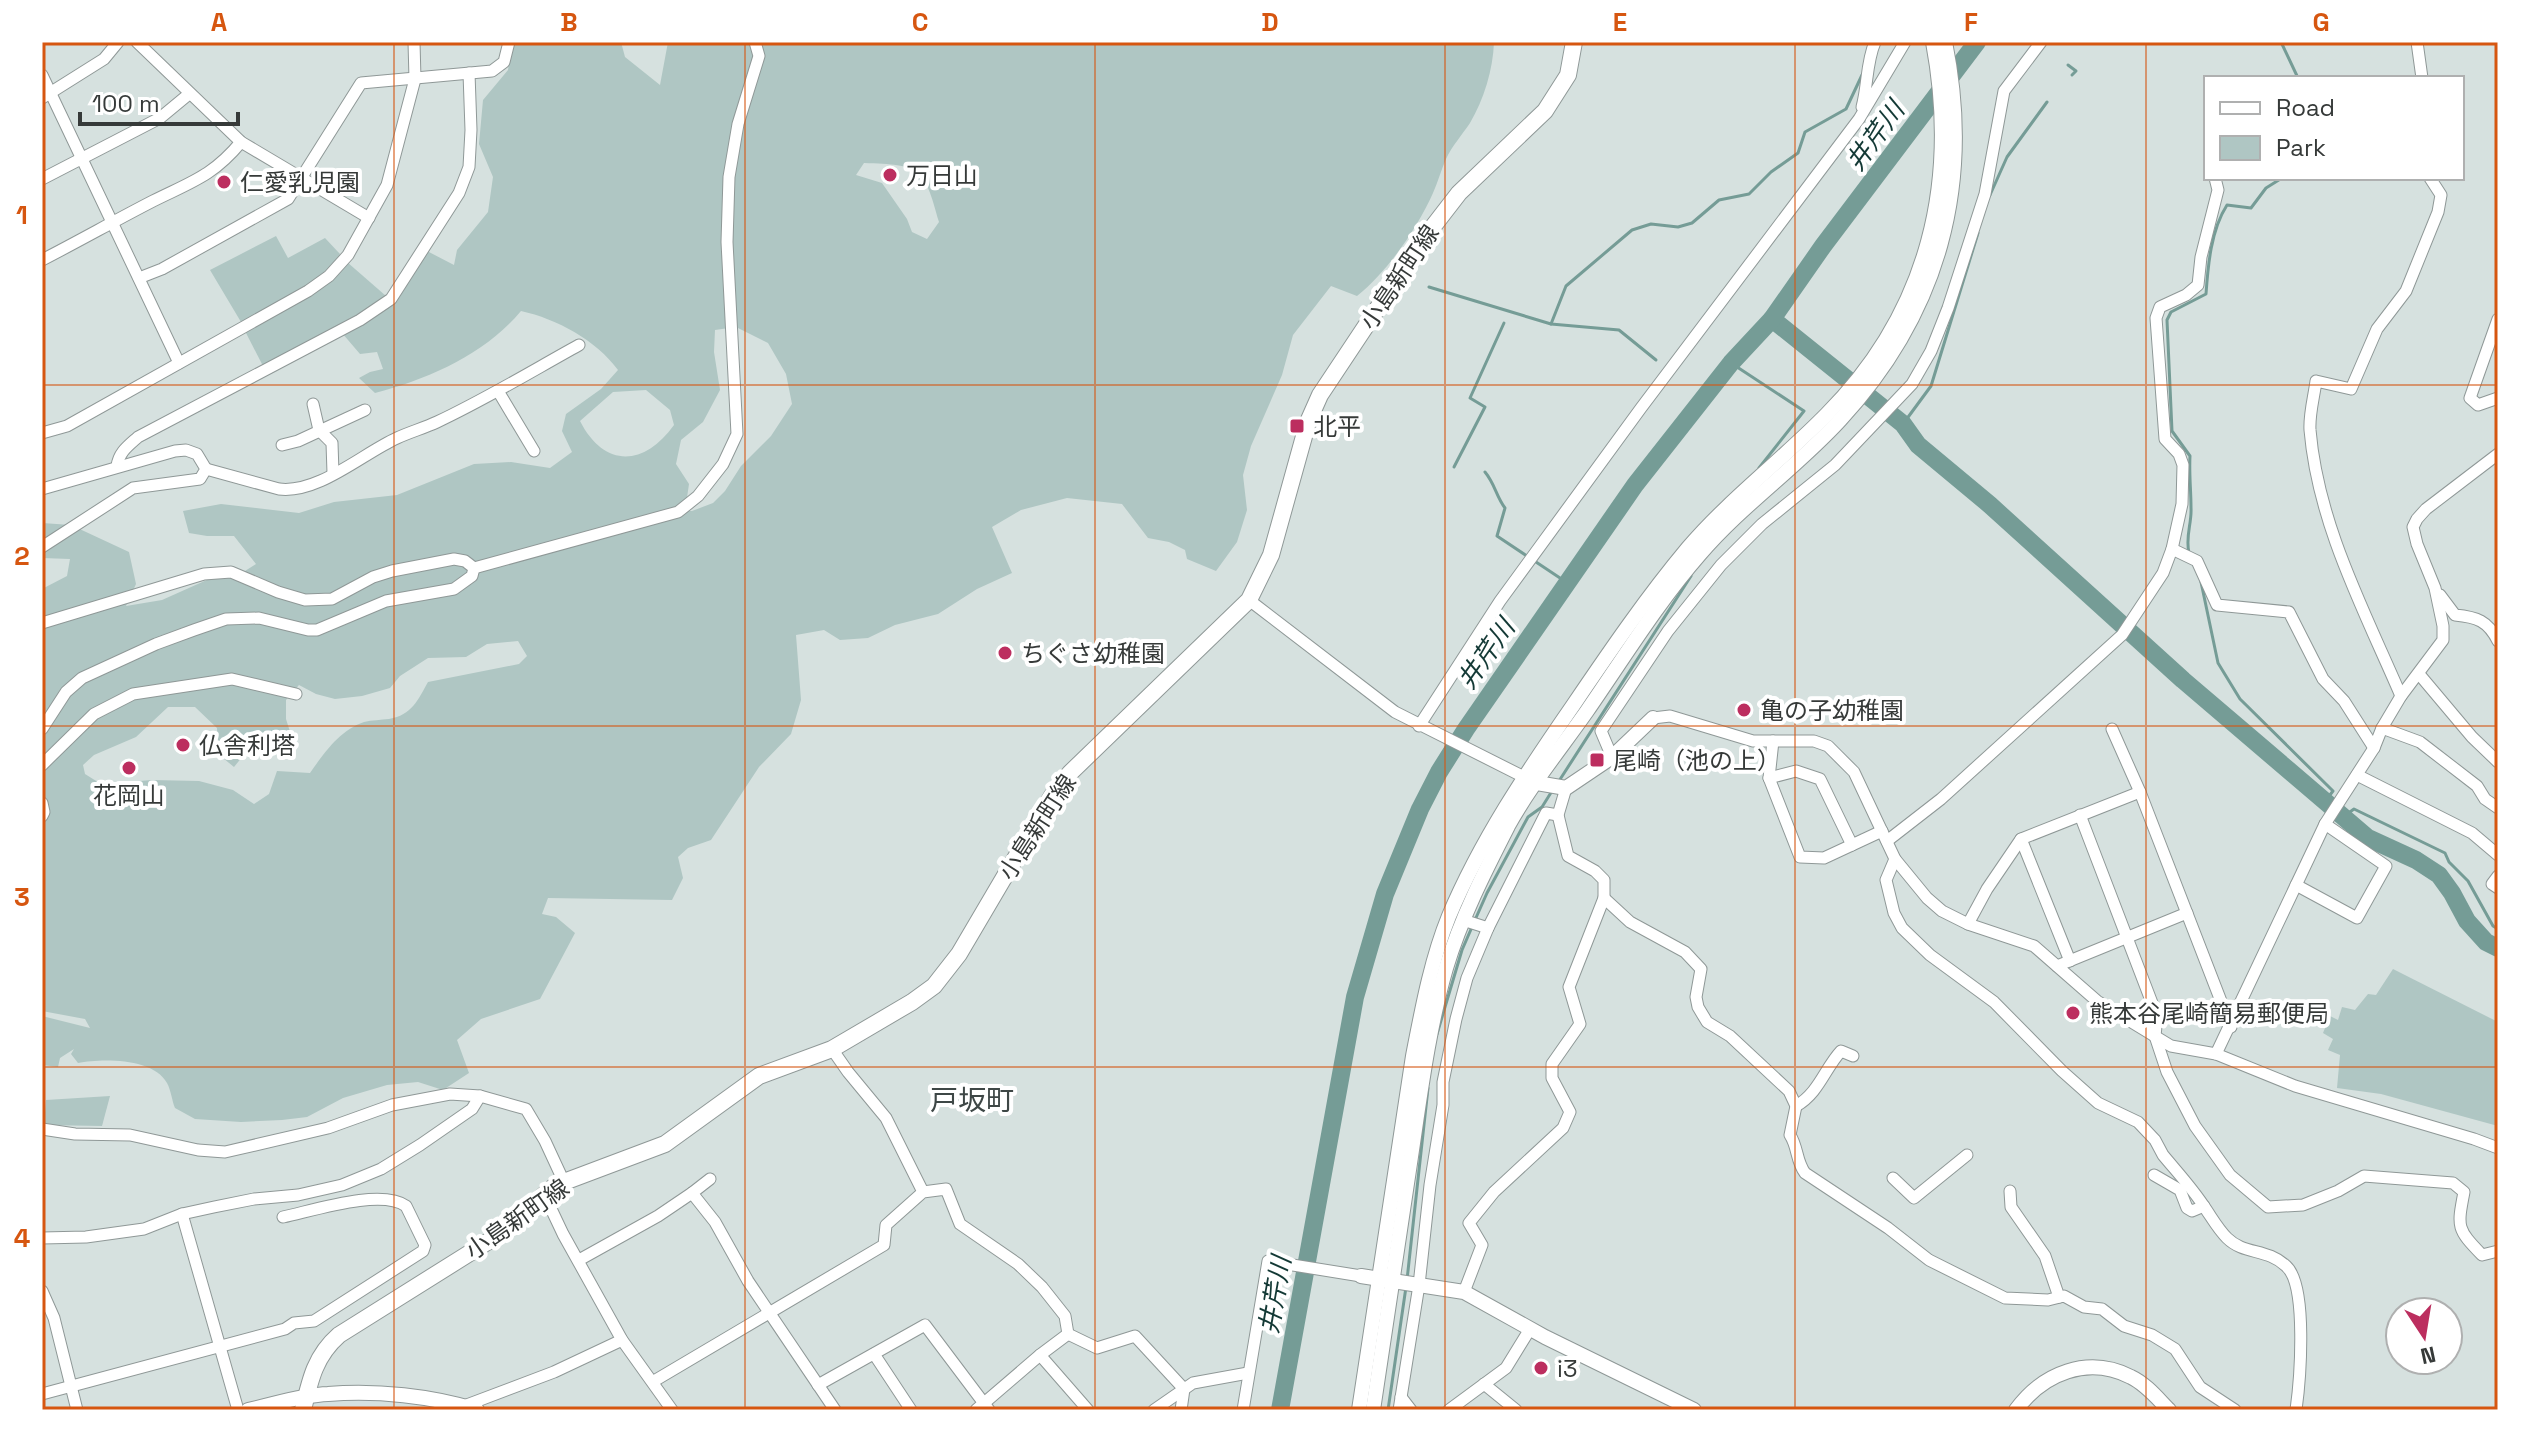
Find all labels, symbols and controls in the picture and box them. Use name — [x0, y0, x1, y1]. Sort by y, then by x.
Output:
text: A — [211, 5, 228, 39]
text: B — [560, 5, 578, 39]
text: C — [912, 5, 928, 39]
text: D — [1261, 5, 1279, 39]
text: E — [1613, 5, 1627, 39]
text: F — [1964, 5, 1978, 39]
text: G — [2312, 5, 2330, 39]
scale bar — [80, 76, 238, 126]
legend — [2204, 76, 2464, 180]
text: 100 m — [92, 88, 160, 119]
water label: 井芹川 — [1838, 92, 1913, 178]
text: Road — [2276, 92, 2335, 123]
text: Park — [2276, 132, 2326, 163]
place label: 万日山 — [906, 160, 978, 191]
marker: 万日山 — [881, 166, 899, 184]
place label: 仁愛乳児園 — [240, 167, 360, 198]
marker: 仁愛乳児園 — [215, 173, 233, 191]
text: 1 — [16, 198, 28, 232]
street label: 小島新町線 — [1353, 219, 1445, 335]
place label: 北平 — [1313, 411, 1361, 442]
marker: 北平 — [1288, 417, 1306, 435]
text: 2 — [14, 539, 30, 573]
water label: 井芹川 — [1450, 610, 1524, 696]
place label: ちぐさ幼稚園 — [1021, 638, 1165, 669]
marker: ちぐさ幼稚園 — [996, 644, 1014, 662]
place label: 亀の子幼稚園 — [1760, 695, 1904, 726]
marker: 亀の子幼稚園 — [1735, 701, 1753, 719]
place label: 仏舎利塔 — [199, 730, 295, 761]
marker: 仏舎利塔 — [174, 736, 192, 754]
place label: 尾崎（池の上） — [1613, 745, 1781, 776]
marker: 尾崎（池の上） — [1588, 751, 1606, 769]
marker: 花岡山 — [120, 759, 138, 777]
street label: 小島新町線 — [991, 768, 1083, 886]
place label: 花岡山 — [93, 780, 165, 811]
text: 3 — [14, 880, 30, 914]
place label: 熊本谷尾崎簡易郵便局 — [2089, 998, 2329, 1029]
marker: 熊本谷尾崎簡易郵便局 — [2064, 1004, 2082, 1022]
district label: 戸坂町 — [930, 1082, 1014, 1118]
street label: 小島新町線 — [459, 1172, 575, 1266]
text: 4 — [14, 1221, 30, 1255]
water label: 井芹川 — [1251, 1251, 1299, 1336]
north arrow — [2384, 1296, 2464, 1376]
text: N — [2418, 1340, 2438, 1371]
place label: i3 — [1557, 1353, 1577, 1384]
marker: i3 — [1532, 1359, 1550, 1377]

